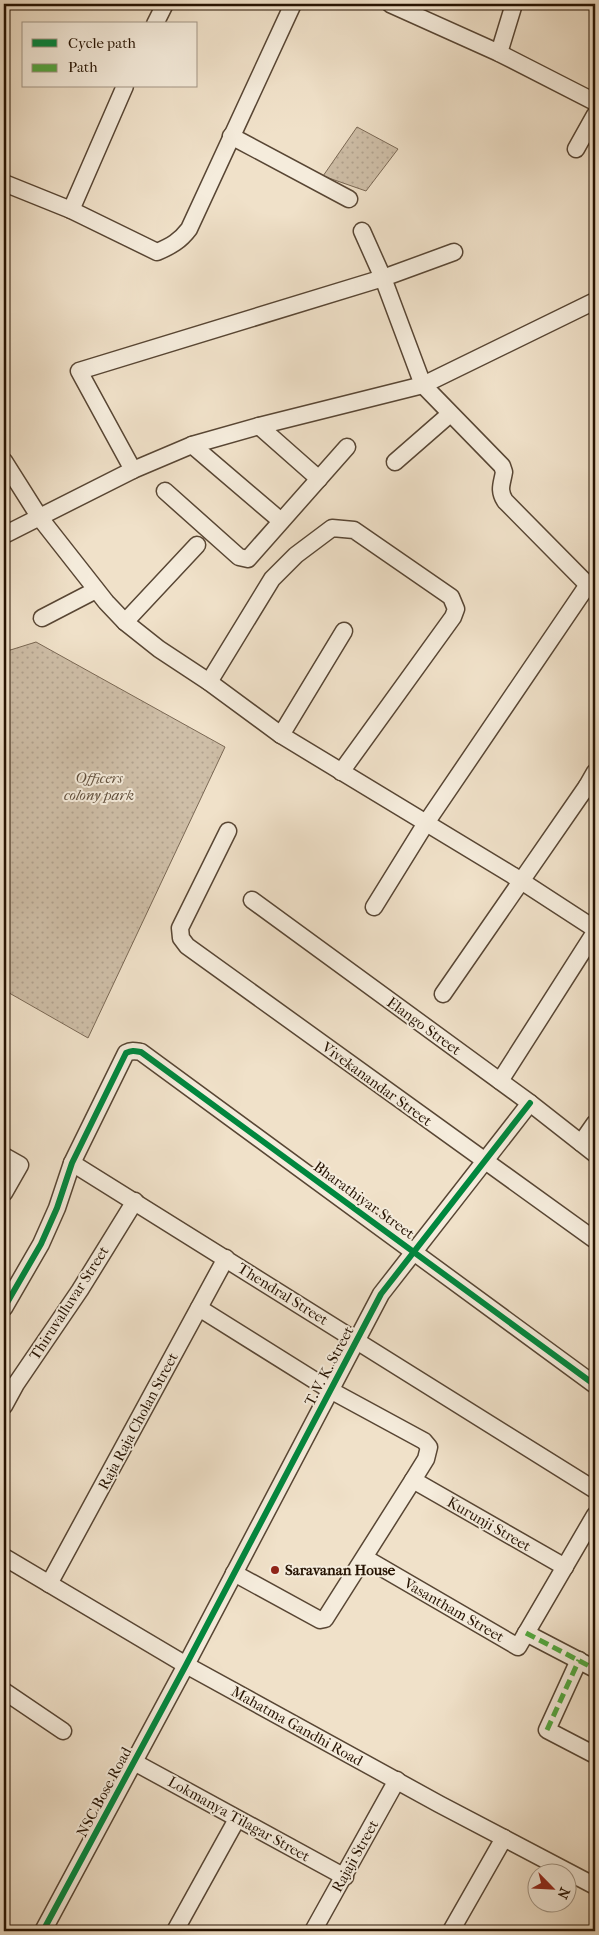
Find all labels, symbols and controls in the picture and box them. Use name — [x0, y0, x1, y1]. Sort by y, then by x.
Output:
legend — [22, 22, 198, 88]
text: Cycle path — [68, 34, 136, 52]
text: Path — [68, 58, 98, 76]
park label: Officers colony park — [64, 769, 134, 804]
street label: Elango Street — [383, 993, 465, 1059]
street label: Vivekanandar Street — [318, 1037, 436, 1130]
street label: Bharathiyar Street — [310, 1157, 418, 1243]
street label: Thiruvalluvar Street — [25, 1242, 113, 1363]
street label: Thendral Street — [234, 1259, 332, 1329]
street label: T. V. K. Street — [301, 1323, 358, 1409]
street label: Raja Raja Cholan Street — [94, 1349, 182, 1493]
street label: Kurunji Street — [444, 1493, 535, 1556]
place label: Saravanan House — [285, 1561, 396, 1579]
marker: Saravanan House — [269, 1564, 281, 1576]
street label: Vasantham Street — [400, 1573, 508, 1646]
street label: Mahatma Gandhi Road — [228, 1682, 367, 1770]
street label: NSC Bose Road — [73, 1743, 136, 1840]
street label: Lokmanya Tilagar Street — [165, 1772, 314, 1866]
street label: Rajaji Street — [328, 1816, 383, 1895]
north arrow — [526, 1862, 576, 1912]
text: N — [553, 1885, 573, 1902]

